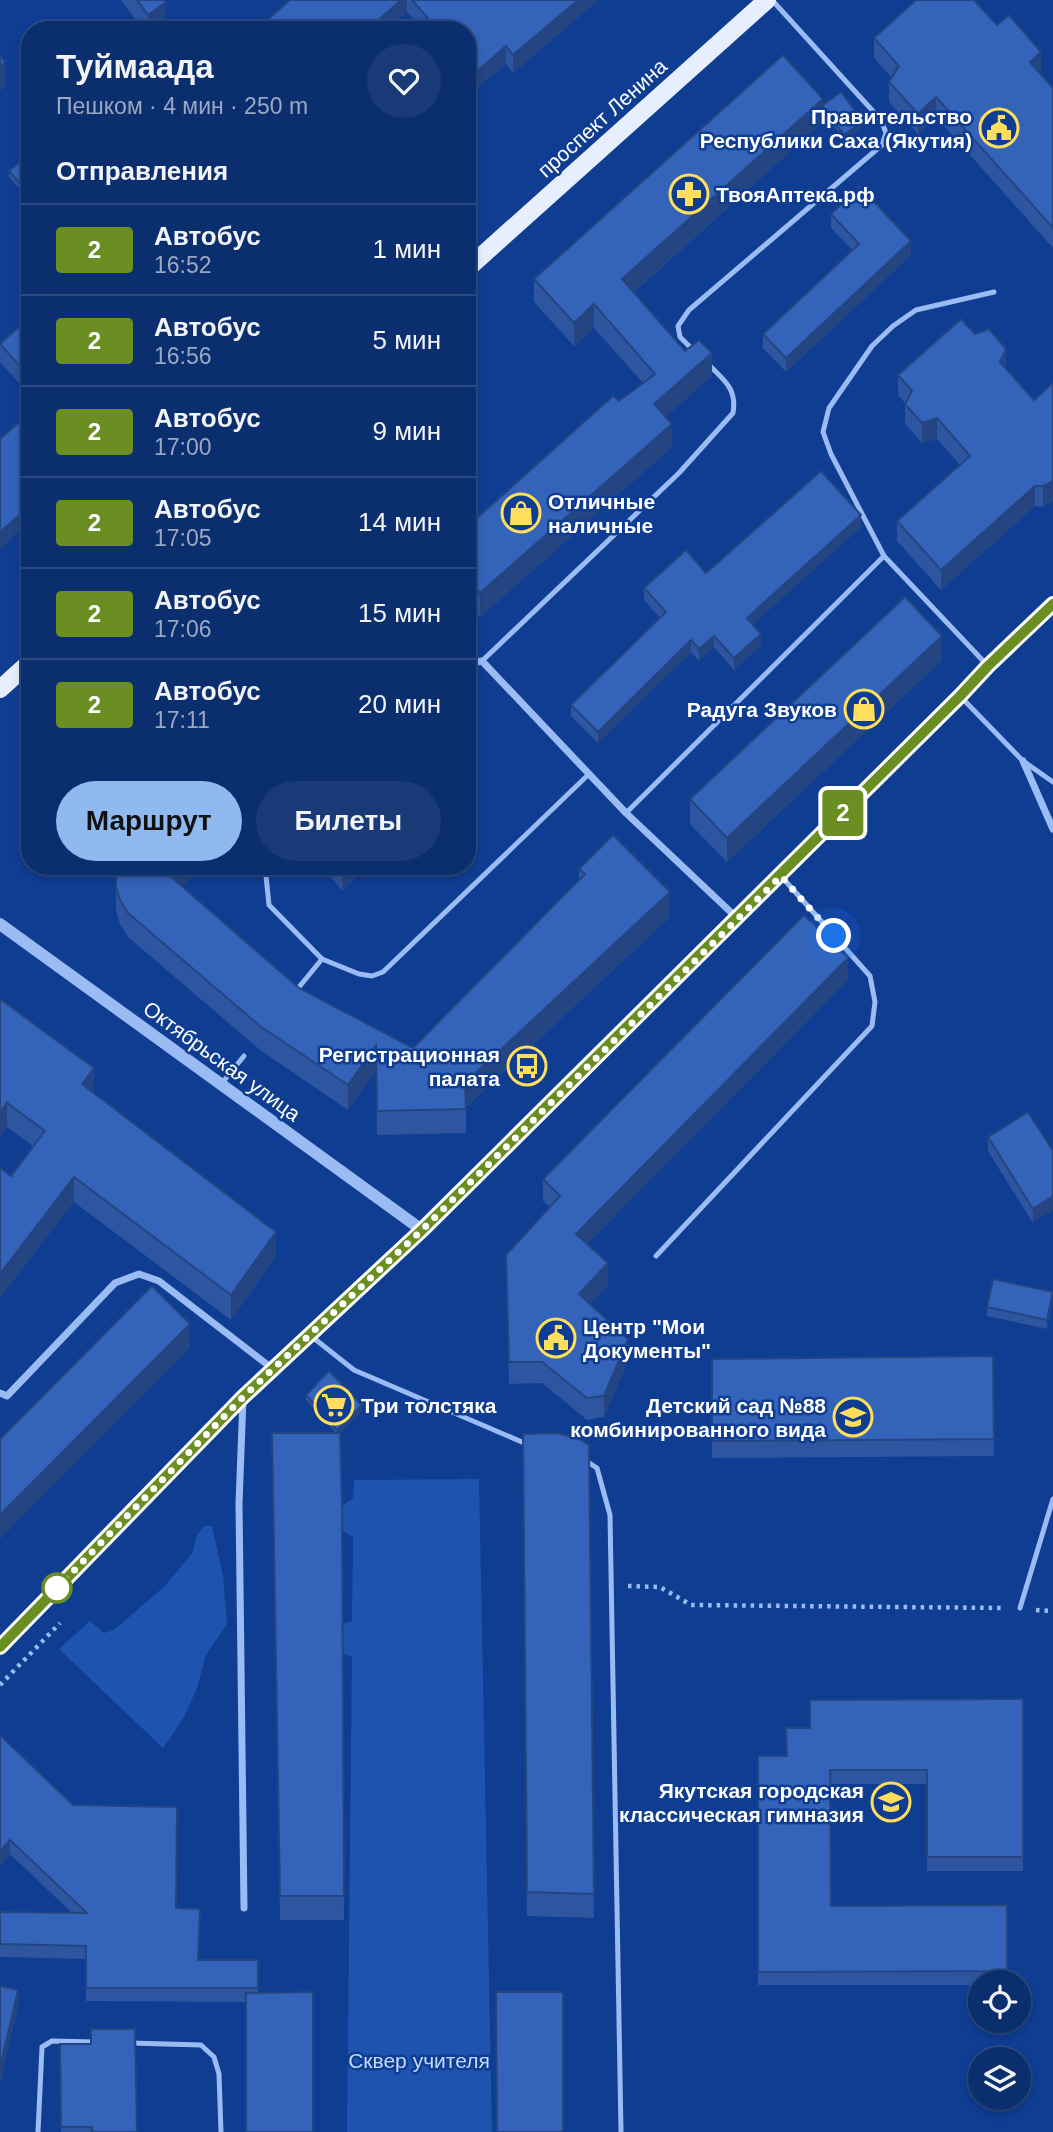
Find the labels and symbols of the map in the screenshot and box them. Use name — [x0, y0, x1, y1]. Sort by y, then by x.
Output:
street label: проспект Ленина — [533, 54, 671, 182]
place label: Правительство Республики Саха (Якутия) — [700, 105, 972, 152]
public building icon: Правительство Республики Саха (Якутия) — [978, 107, 1020, 149]
pharmacy icon: ТвояАптека.рф — [668, 173, 710, 215]
place label: ТвояАптека.рф — [716, 183, 875, 206]
place label: Отличные наличные — [548, 490, 655, 537]
shop icon: Отличные наличные — [500, 492, 542, 534]
shop icon: Радуга Звуков — [843, 688, 885, 730]
place label: Радуга Звуков — [687, 698, 837, 721]
line badge: 2 — [820, 790, 866, 836]
your location — [816, 918, 851, 953]
street label: Октябрьская улица — [139, 996, 305, 1126]
place label: Регистрационная палата — [319, 1043, 500, 1090]
bus stop icon: Регистрационная палата — [506, 1045, 548, 1087]
place label: Центр "Мои Документы" — [583, 1315, 711, 1362]
public building icon: Центр "Мои Документы" — [535, 1317, 577, 1359]
supermarket icon: Три толстяка — [313, 1384, 355, 1426]
place label: Три толстяка — [361, 1394, 497, 1417]
place label: Детский сад №88 комбинированного вида — [570, 1394, 826, 1441]
school or university icon: Детский сад №88 комбинированного вида — [832, 1396, 874, 1438]
unlabelled marker — [42, 1573, 72, 1603]
place label: Якутская городская классическая гимназия — [619, 1779, 864, 1826]
school or university icon: Якутская городская классическая гимназия — [870, 1781, 912, 1823]
park label: Сквер учителя — [348, 2049, 490, 2072]

